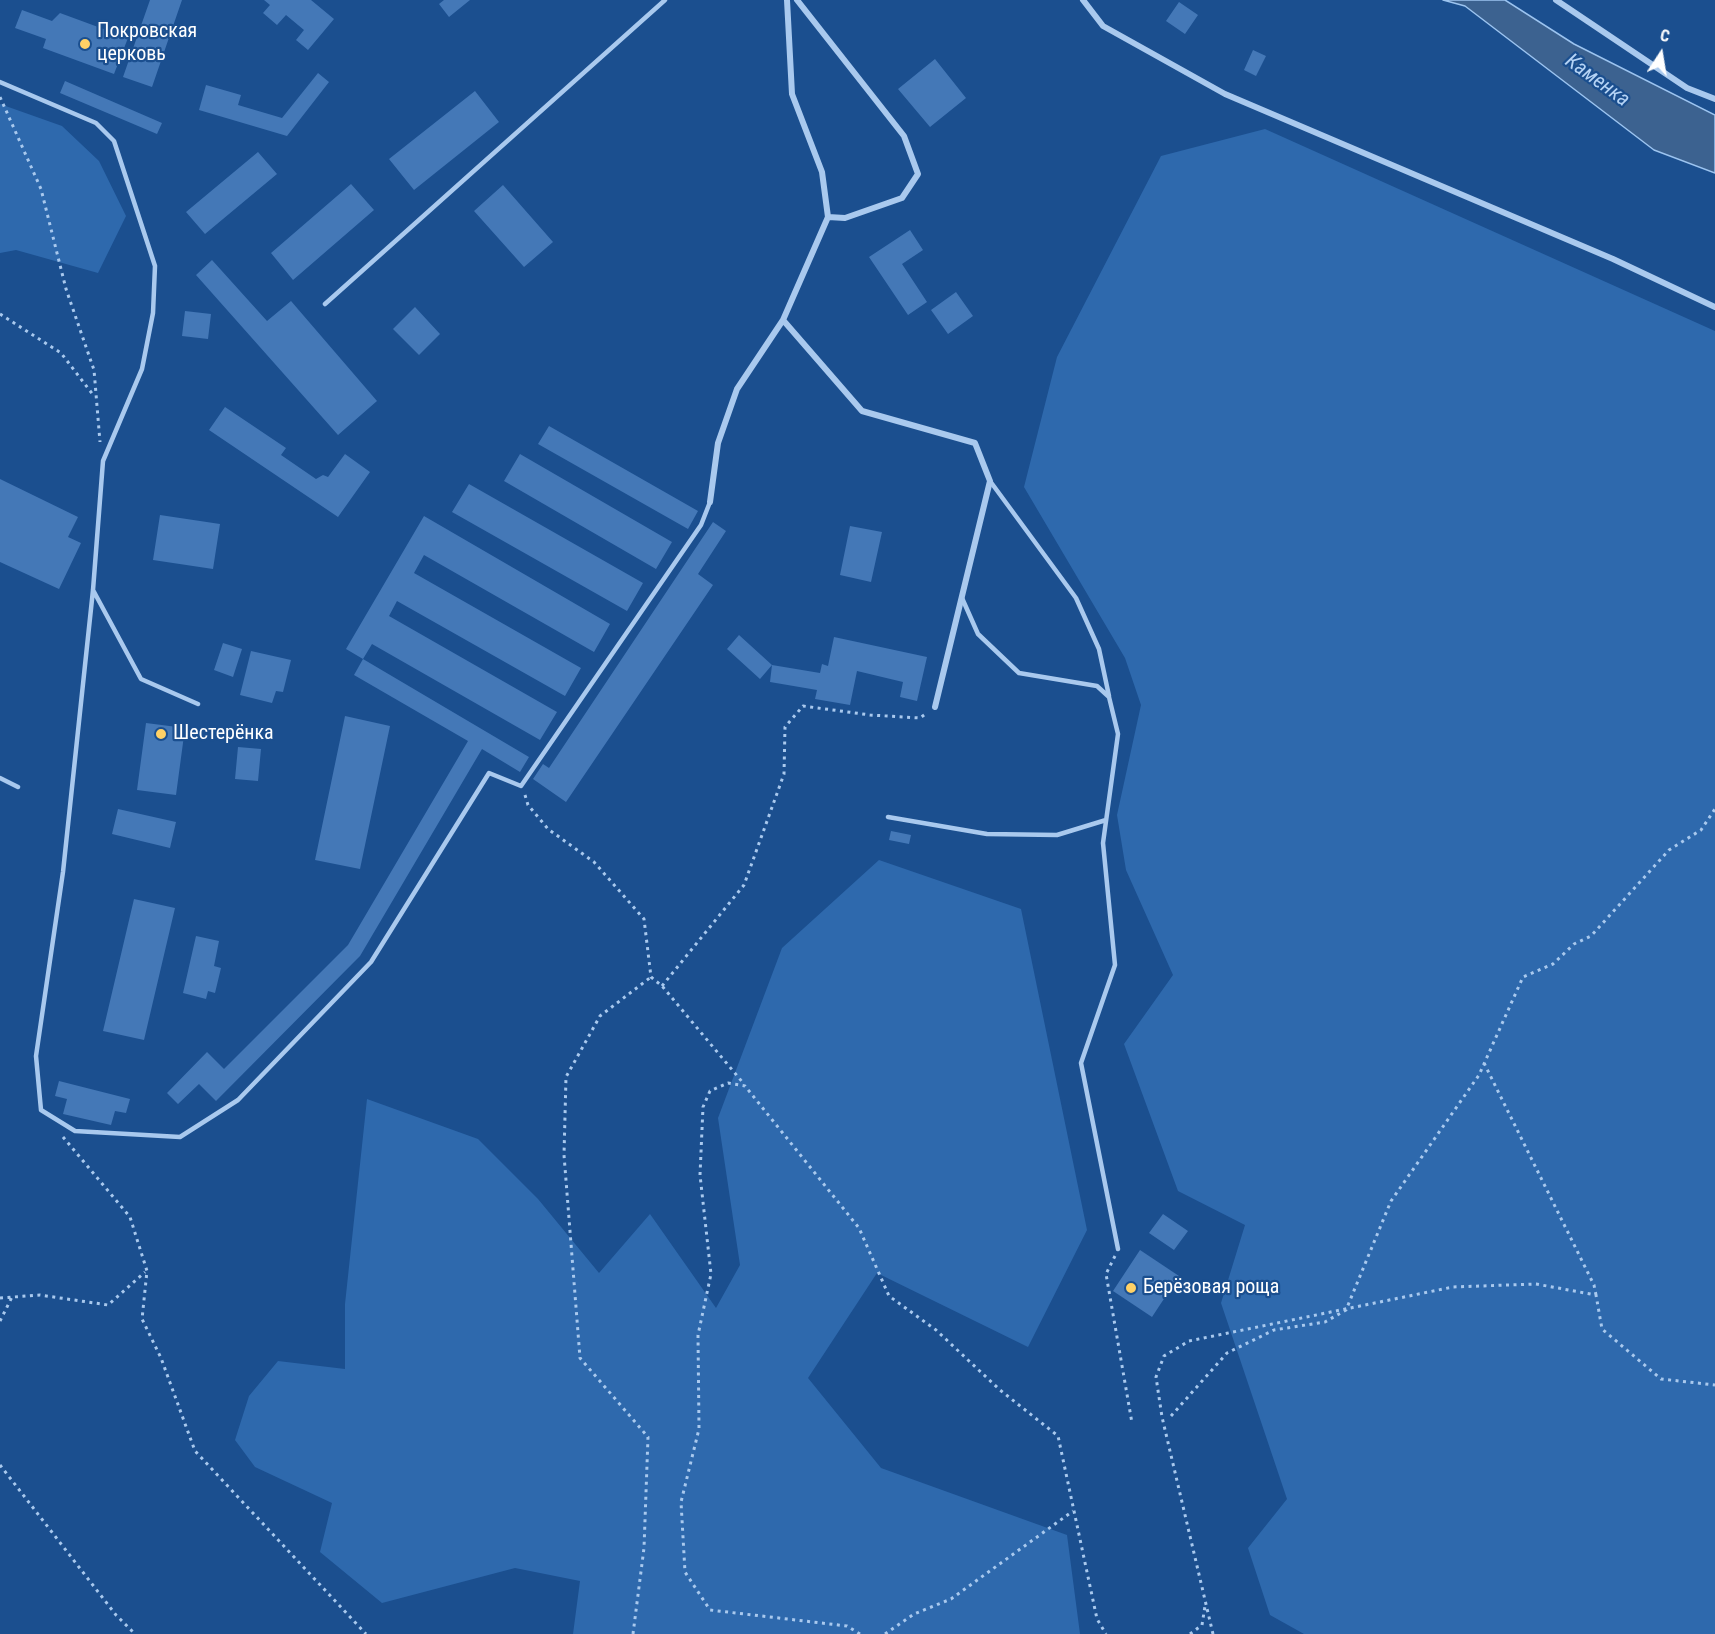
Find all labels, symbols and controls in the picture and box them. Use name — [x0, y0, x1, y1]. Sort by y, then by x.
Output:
place label: Покровская церковь — [97, 20, 197, 67]
north arrow — [1631, 24, 1691, 84]
text: С — [1658, 26, 1671, 46]
marker: Покровская церковь — [78, 37, 92, 51]
water label: Каменка — [1560, 49, 1634, 113]
place label: Шестерёнка — [173, 722, 274, 746]
marker: Шестерёнка — [154, 727, 168, 741]
place label: Берёзовая роща — [1143, 1276, 1279, 1300]
marker: Берёзовая роща — [1124, 1281, 1138, 1295]

